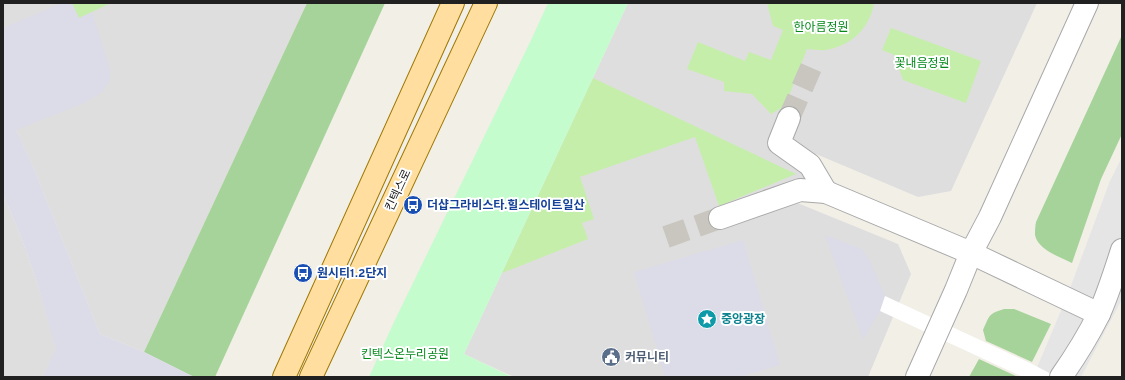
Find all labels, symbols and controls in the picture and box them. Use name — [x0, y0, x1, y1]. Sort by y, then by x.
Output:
park label: 한아름정원 — [793, 20, 849, 36]
park label: 꽃내음정원 — [894, 56, 950, 72]
street label: 킨텍스로 — [382, 167, 415, 214]
bus stop icon: 더샵그라비스타.힐스테이트일산 — [402, 194, 424, 216]
place label: 더샵그라비스타.힐스테이트일산 — [427, 198, 584, 214]
bus stop icon: 원시티1.2단지 — [292, 262, 314, 284]
place label: 원시티1.2단지 — [317, 266, 387, 282]
place icon: 중앙광장 — [696, 308, 718, 330]
place label: 중앙광장 — [721, 312, 765, 328]
public building icon: 커뮤니티 — [600, 346, 622, 368]
park label: 킨텍스온누리공원 — [361, 347, 449, 363]
place label: 커뮤니티 — [625, 350, 669, 366]

